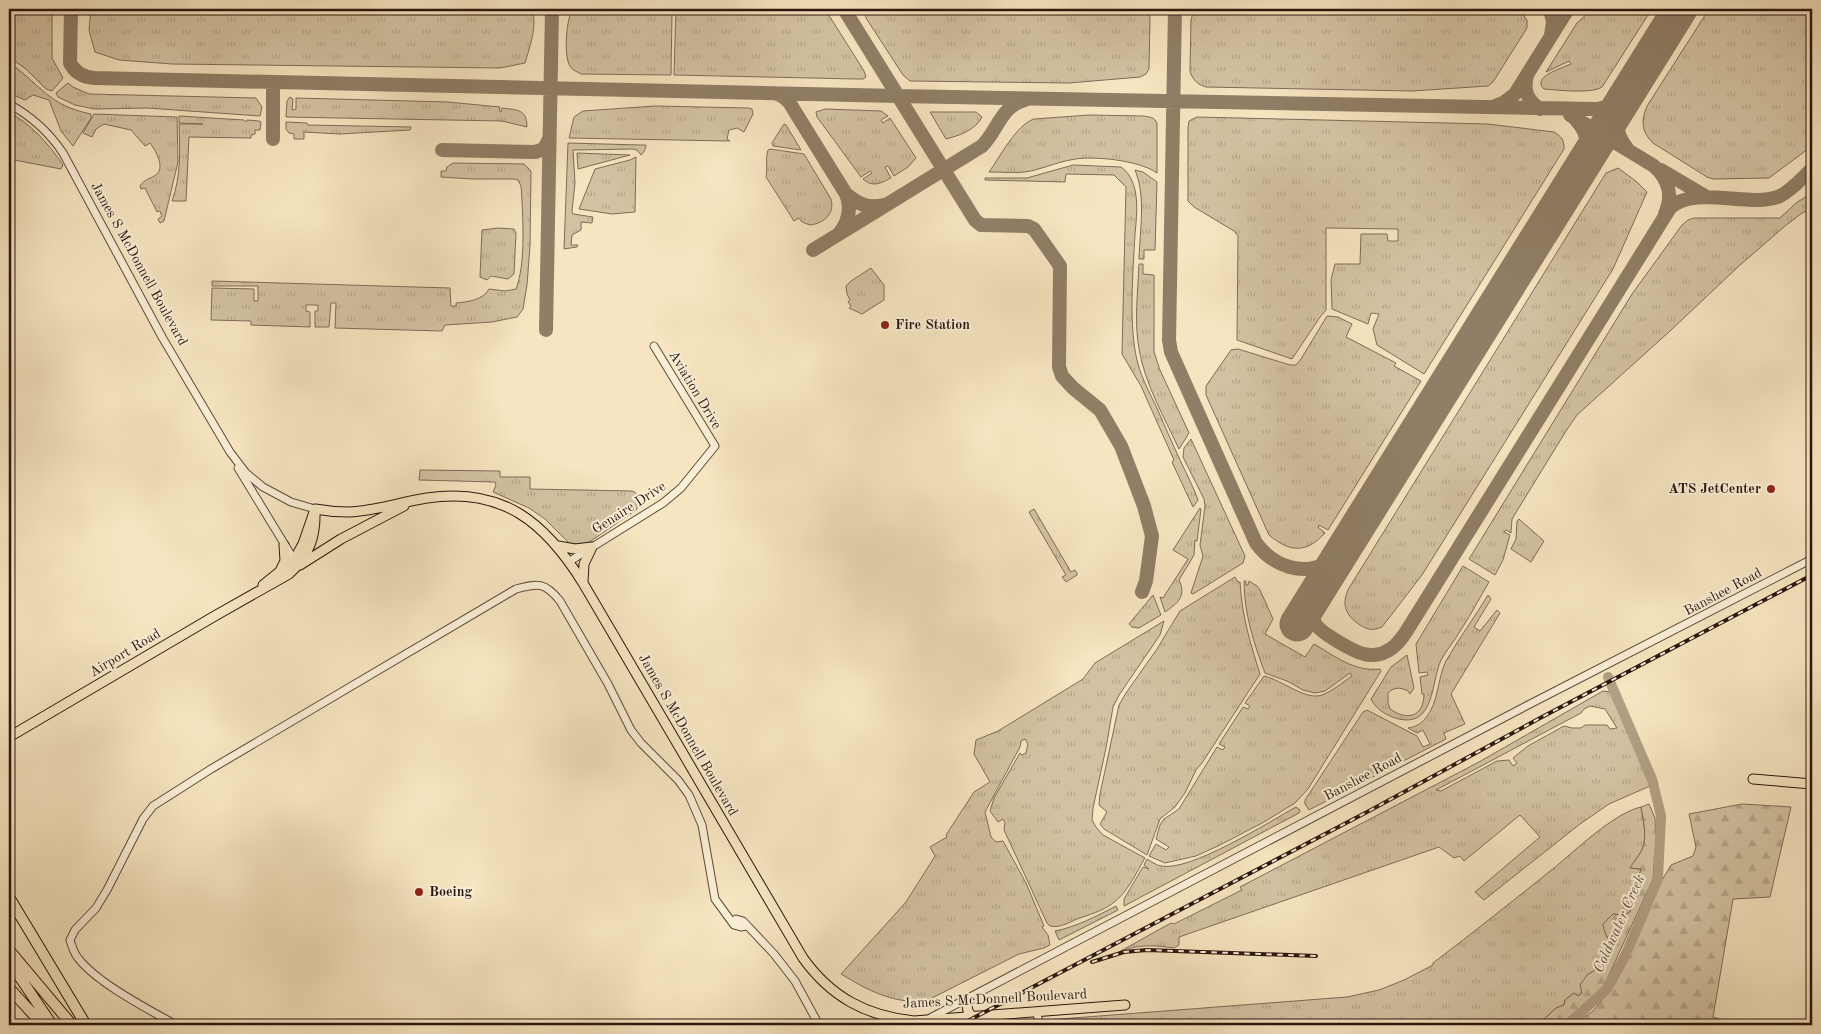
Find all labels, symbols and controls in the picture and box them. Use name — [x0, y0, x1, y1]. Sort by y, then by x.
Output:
street label: James S McDonnell Boulevard — [88, 180, 190, 348]
place label: Fire Station — [895, 318, 970, 332]
marker: Fire Station — [879, 319, 891, 331]
street label: Aviation Drive — [666, 348, 724, 432]
street label: Genaire Drive — [590, 479, 668, 537]
place label: ATS JetCenter — [1668, 482, 1761, 496]
marker: ATS JetCenter — [1765, 483, 1777, 495]
street label: Banshee Road — [1682, 566, 1764, 618]
street label: Airport Road — [87, 626, 163, 680]
street label: James S McDonnell Boulevard — [636, 652, 740, 818]
street label: Banshee Road — [1322, 751, 1404, 803]
water label: Coldwater Creek — [1592, 873, 1648, 975]
place label: Boeing — [429, 885, 473, 899]
marker: Boeing — [413, 886, 425, 898]
street label: James S McDonnell Boulevard — [902, 987, 1088, 1011]

